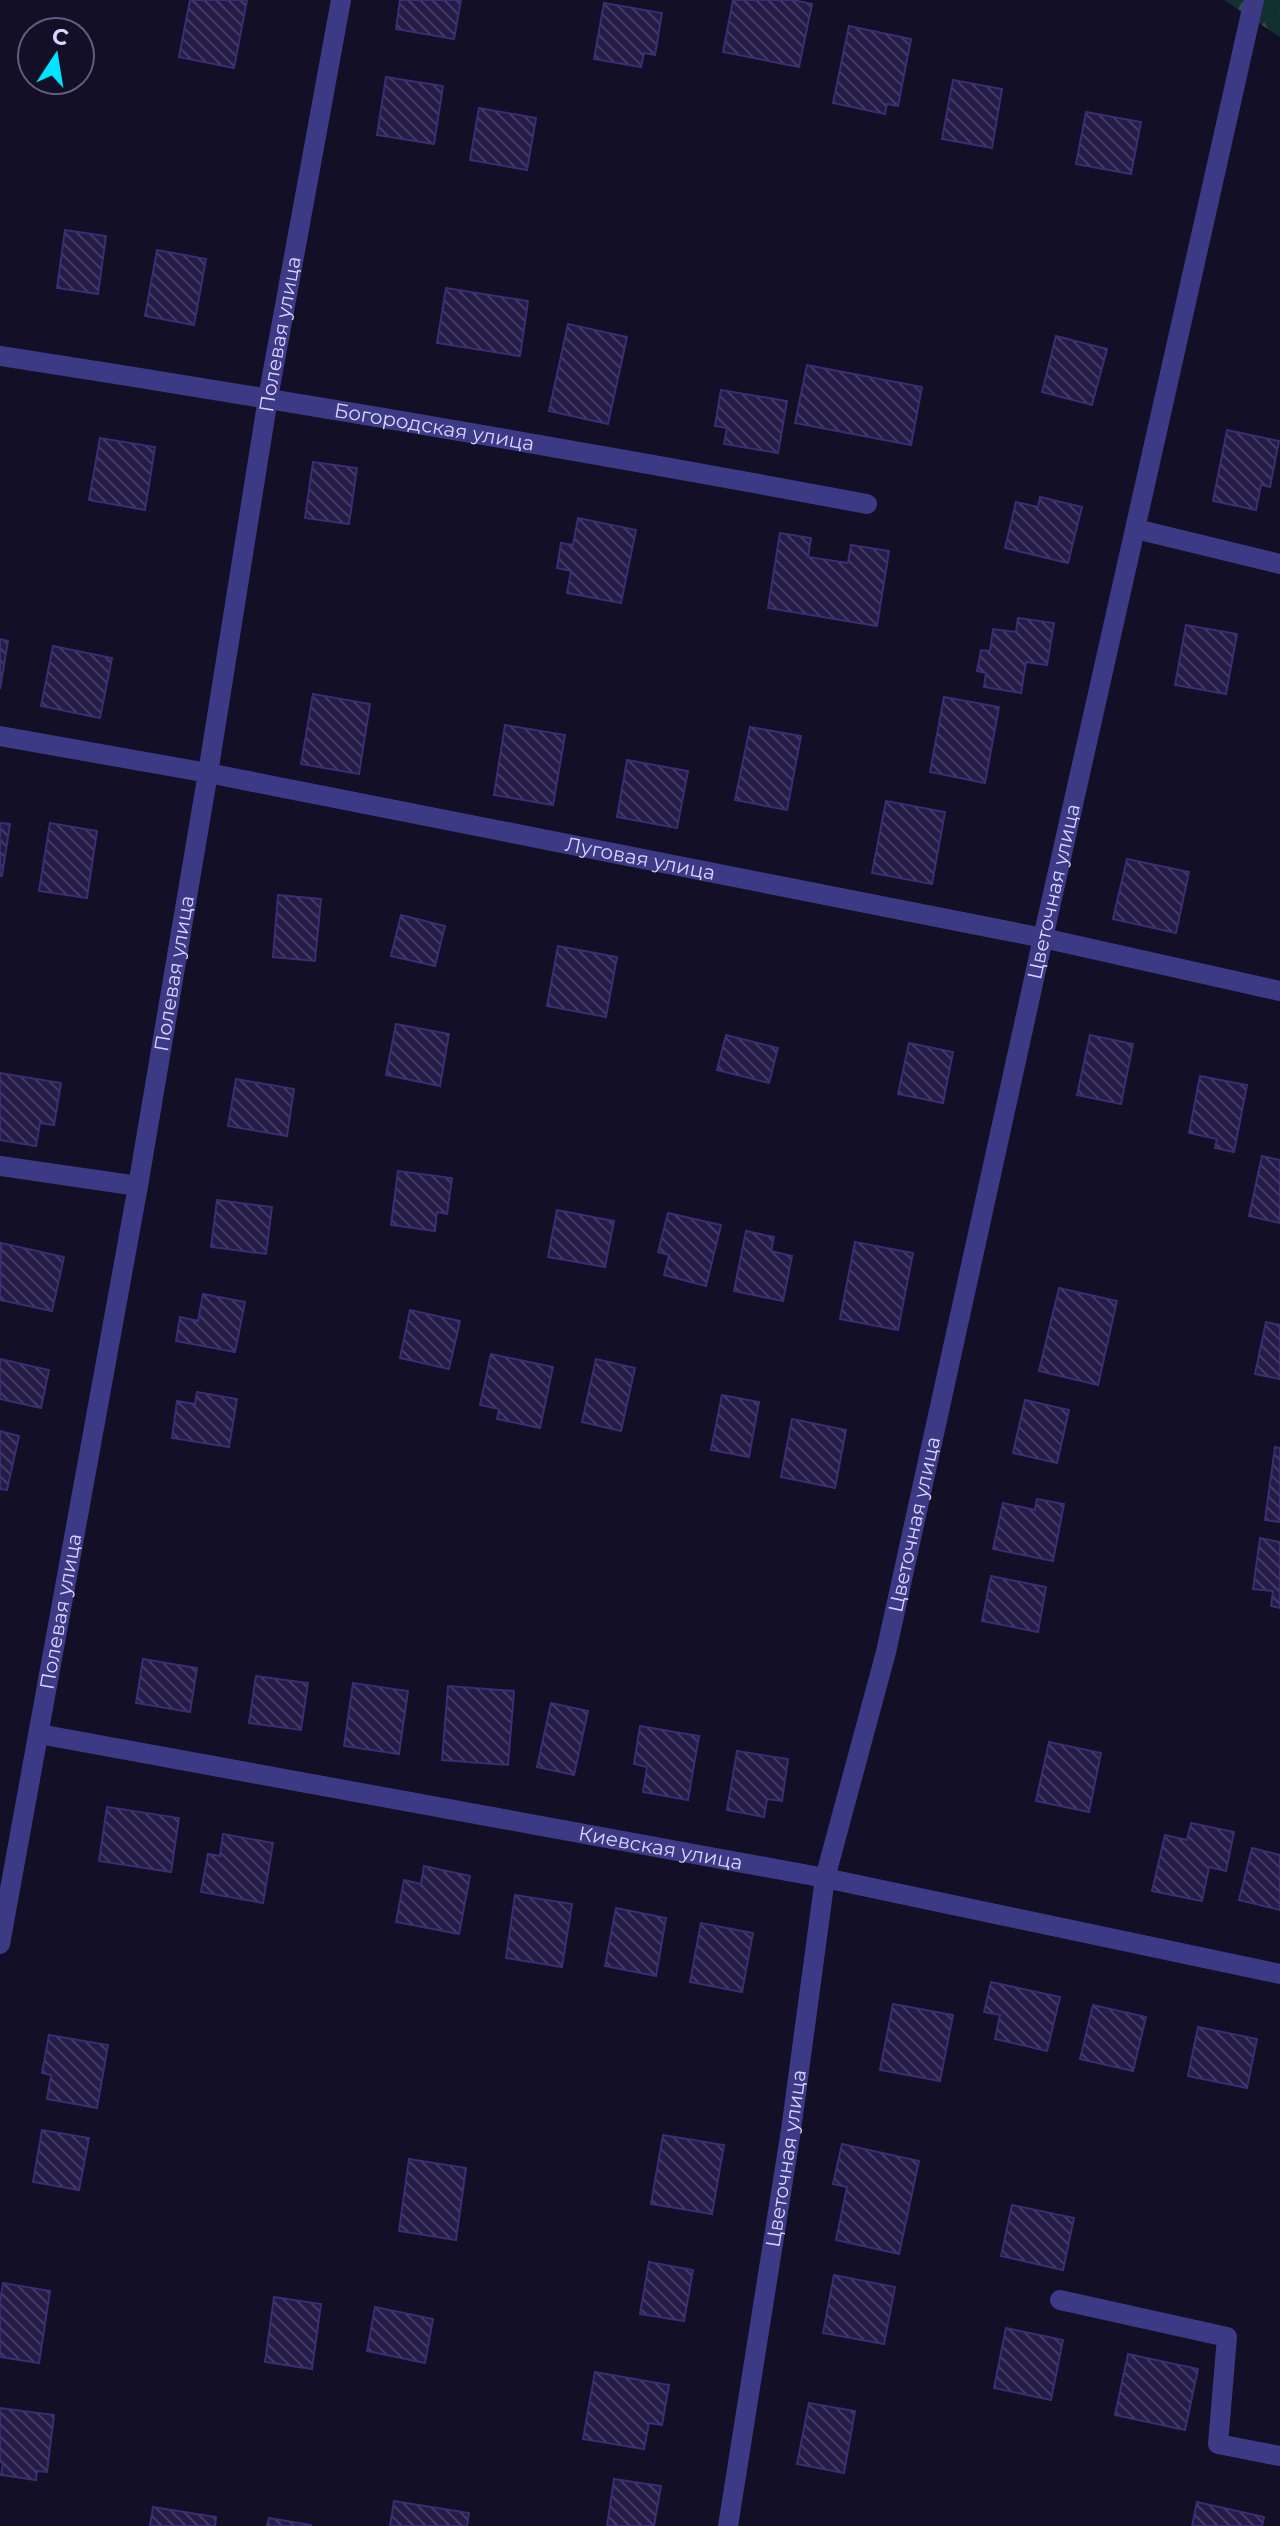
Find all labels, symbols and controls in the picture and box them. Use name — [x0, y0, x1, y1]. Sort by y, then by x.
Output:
north arrow — [16, 16, 96, 96]
text: С — [49, 22, 71, 52]
street label: Полевая улица — [254, 254, 306, 414]
street label: Богородская улица — [332, 398, 536, 456]
street label: Цветочная улица — [1022, 801, 1085, 982]
street label: Луговая улица — [563, 832, 717, 885]
street label: Полевая улица — [149, 894, 199, 1053]
street label: Цветочная улица — [883, 1434, 945, 1615]
street label: Полевая улица — [35, 1532, 86, 1691]
street label: Киевская улица — [577, 1821, 745, 1875]
street label: Цветочная улица — [761, 2068, 811, 2249]

